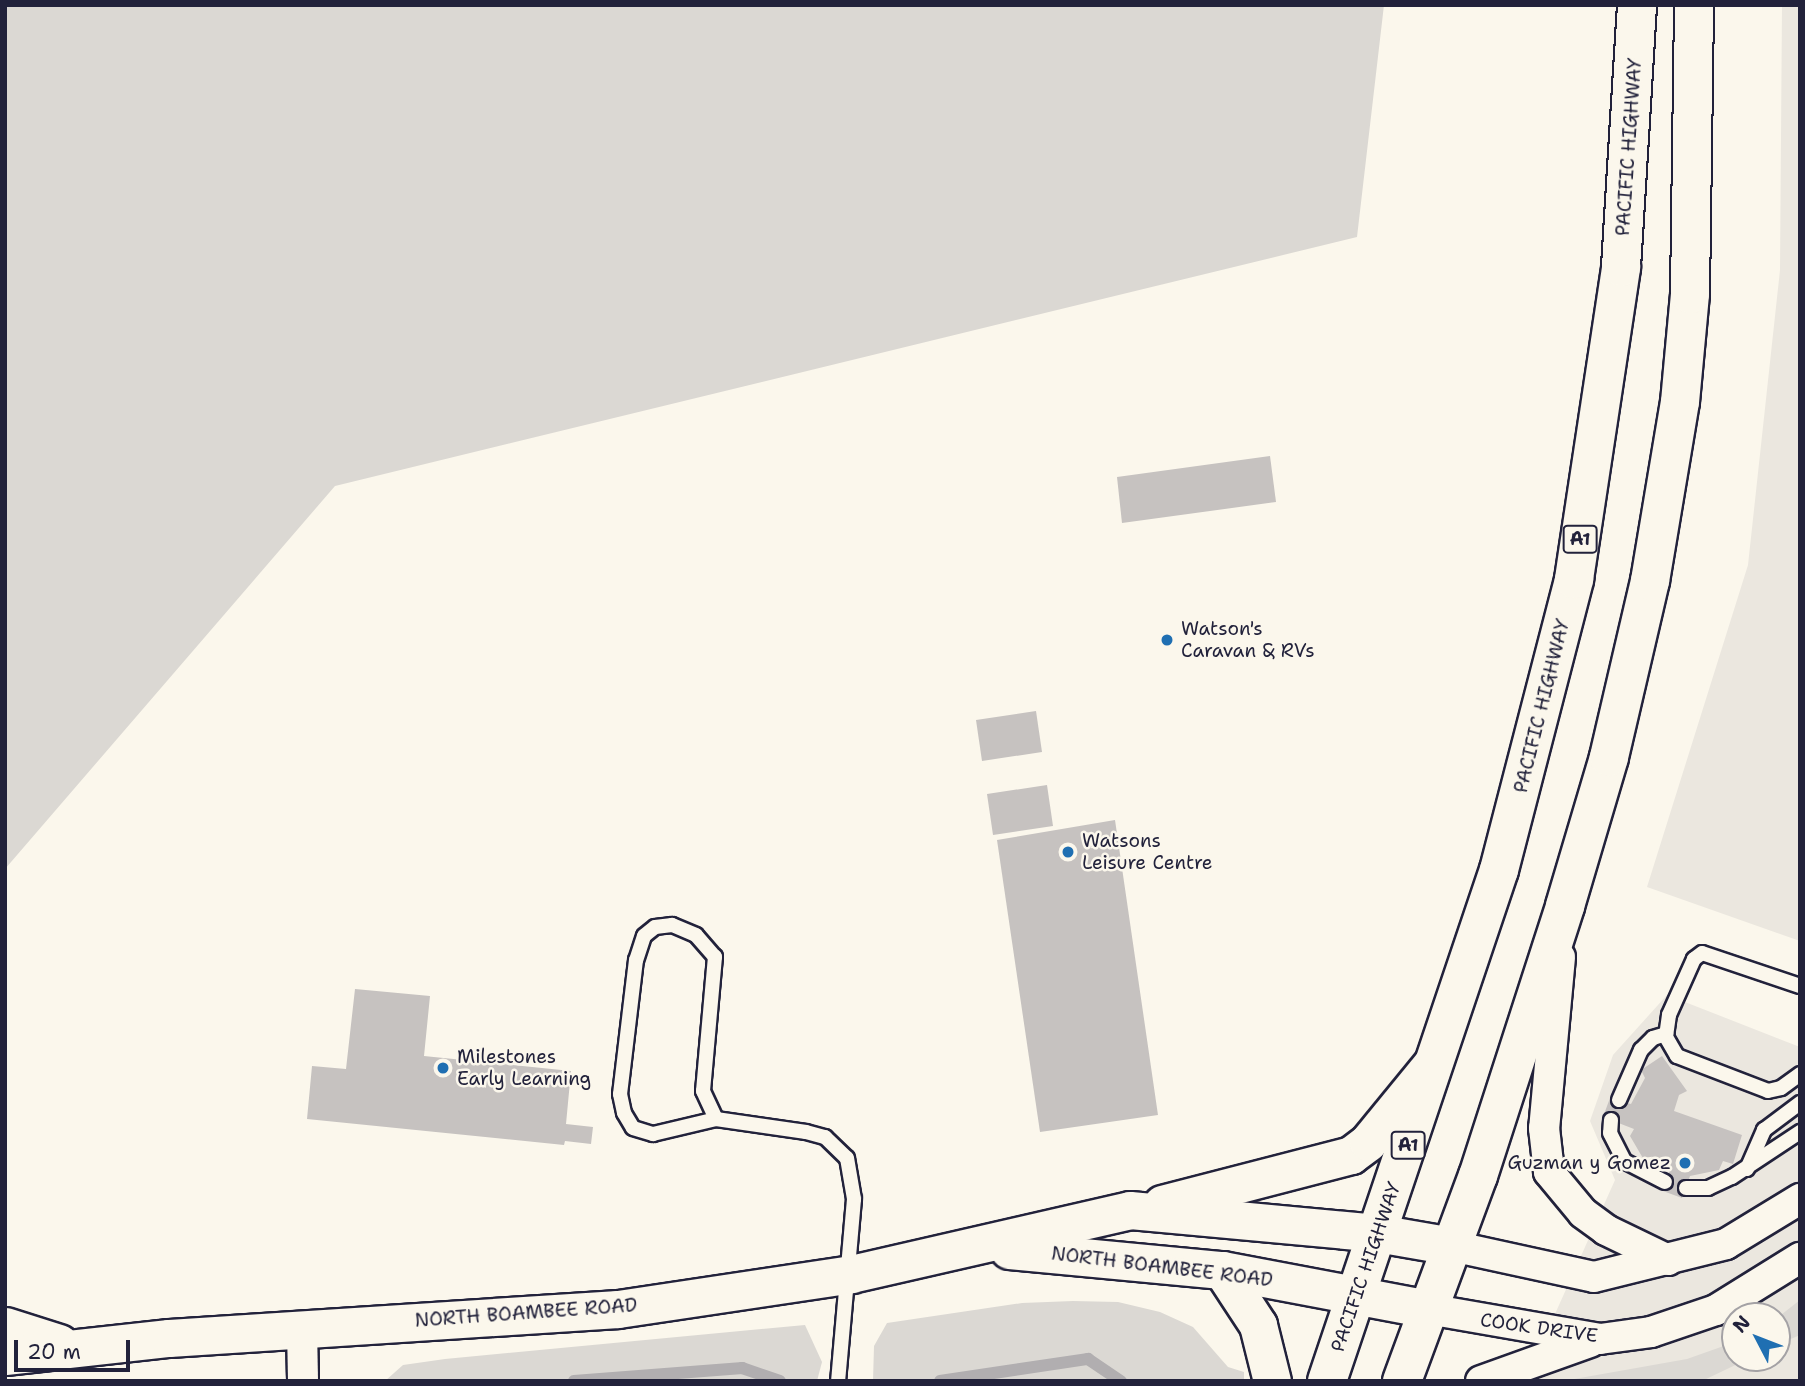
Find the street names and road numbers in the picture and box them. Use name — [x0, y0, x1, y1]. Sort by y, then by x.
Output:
street label: PACIFIC HIGHWAY — [1611, 57, 1647, 237]
road number: A1 — [1562, 524, 1598, 554]
street label: PACIFIC HIGHWAY — [1509, 617, 1575, 795]
road number: A1 — [1390, 1130, 1426, 1160]
street label: PACIFIC HIGHWAY — [1326, 1179, 1406, 1355]
street label: NORTH BOAMBEE ROAD — [1050, 1242, 1274, 1292]
street label: NORTH BOAMBEE ROAD — [414, 1294, 638, 1332]
street label: COOK DRIVE — [1479, 1308, 1599, 1348]

